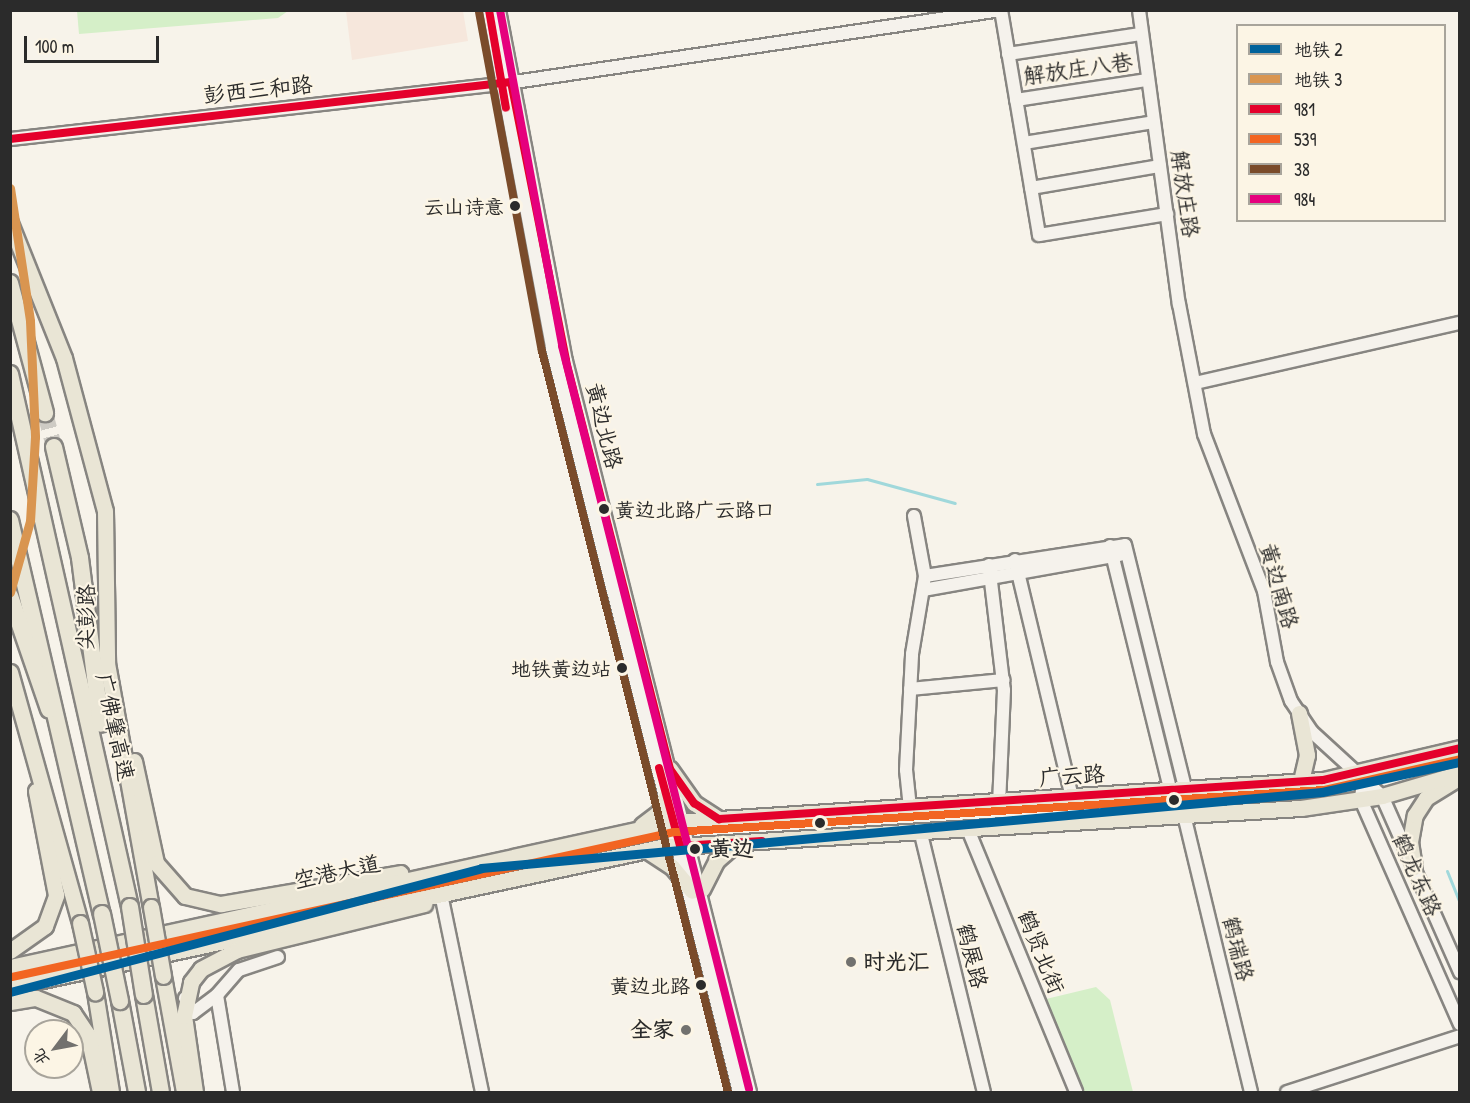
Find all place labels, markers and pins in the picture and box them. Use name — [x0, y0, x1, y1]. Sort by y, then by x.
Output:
place label: 云山诗意 — [424, 194, 504, 218]
marker: 云山诗意 — [509, 200, 521, 212]
place label: 黄边北路广云路口 — [615, 497, 775, 521]
marker: 黄边北路广云路口 — [598, 503, 610, 515]
place label: 地铁黄边站 — [511, 656, 611, 680]
marker: 地铁黄边站 — [616, 662, 628, 674]
unlabelled marker — [1168, 794, 1180, 806]
unlabelled marker — [814, 817, 826, 829]
place label: 黄边 — [710, 836, 754, 862]
marker: 黄边 — [685, 839, 705, 859]
place label: 时光汇 — [863, 949, 929, 975]
marker: 时光汇 — [844, 955, 858, 969]
place label: 黄边北路 — [610, 973, 690, 997]
marker: 黄边北路 — [695, 979, 707, 991]
place label: 全家 — [630, 1017, 674, 1043]
marker: 全家 — [679, 1023, 693, 1037]

